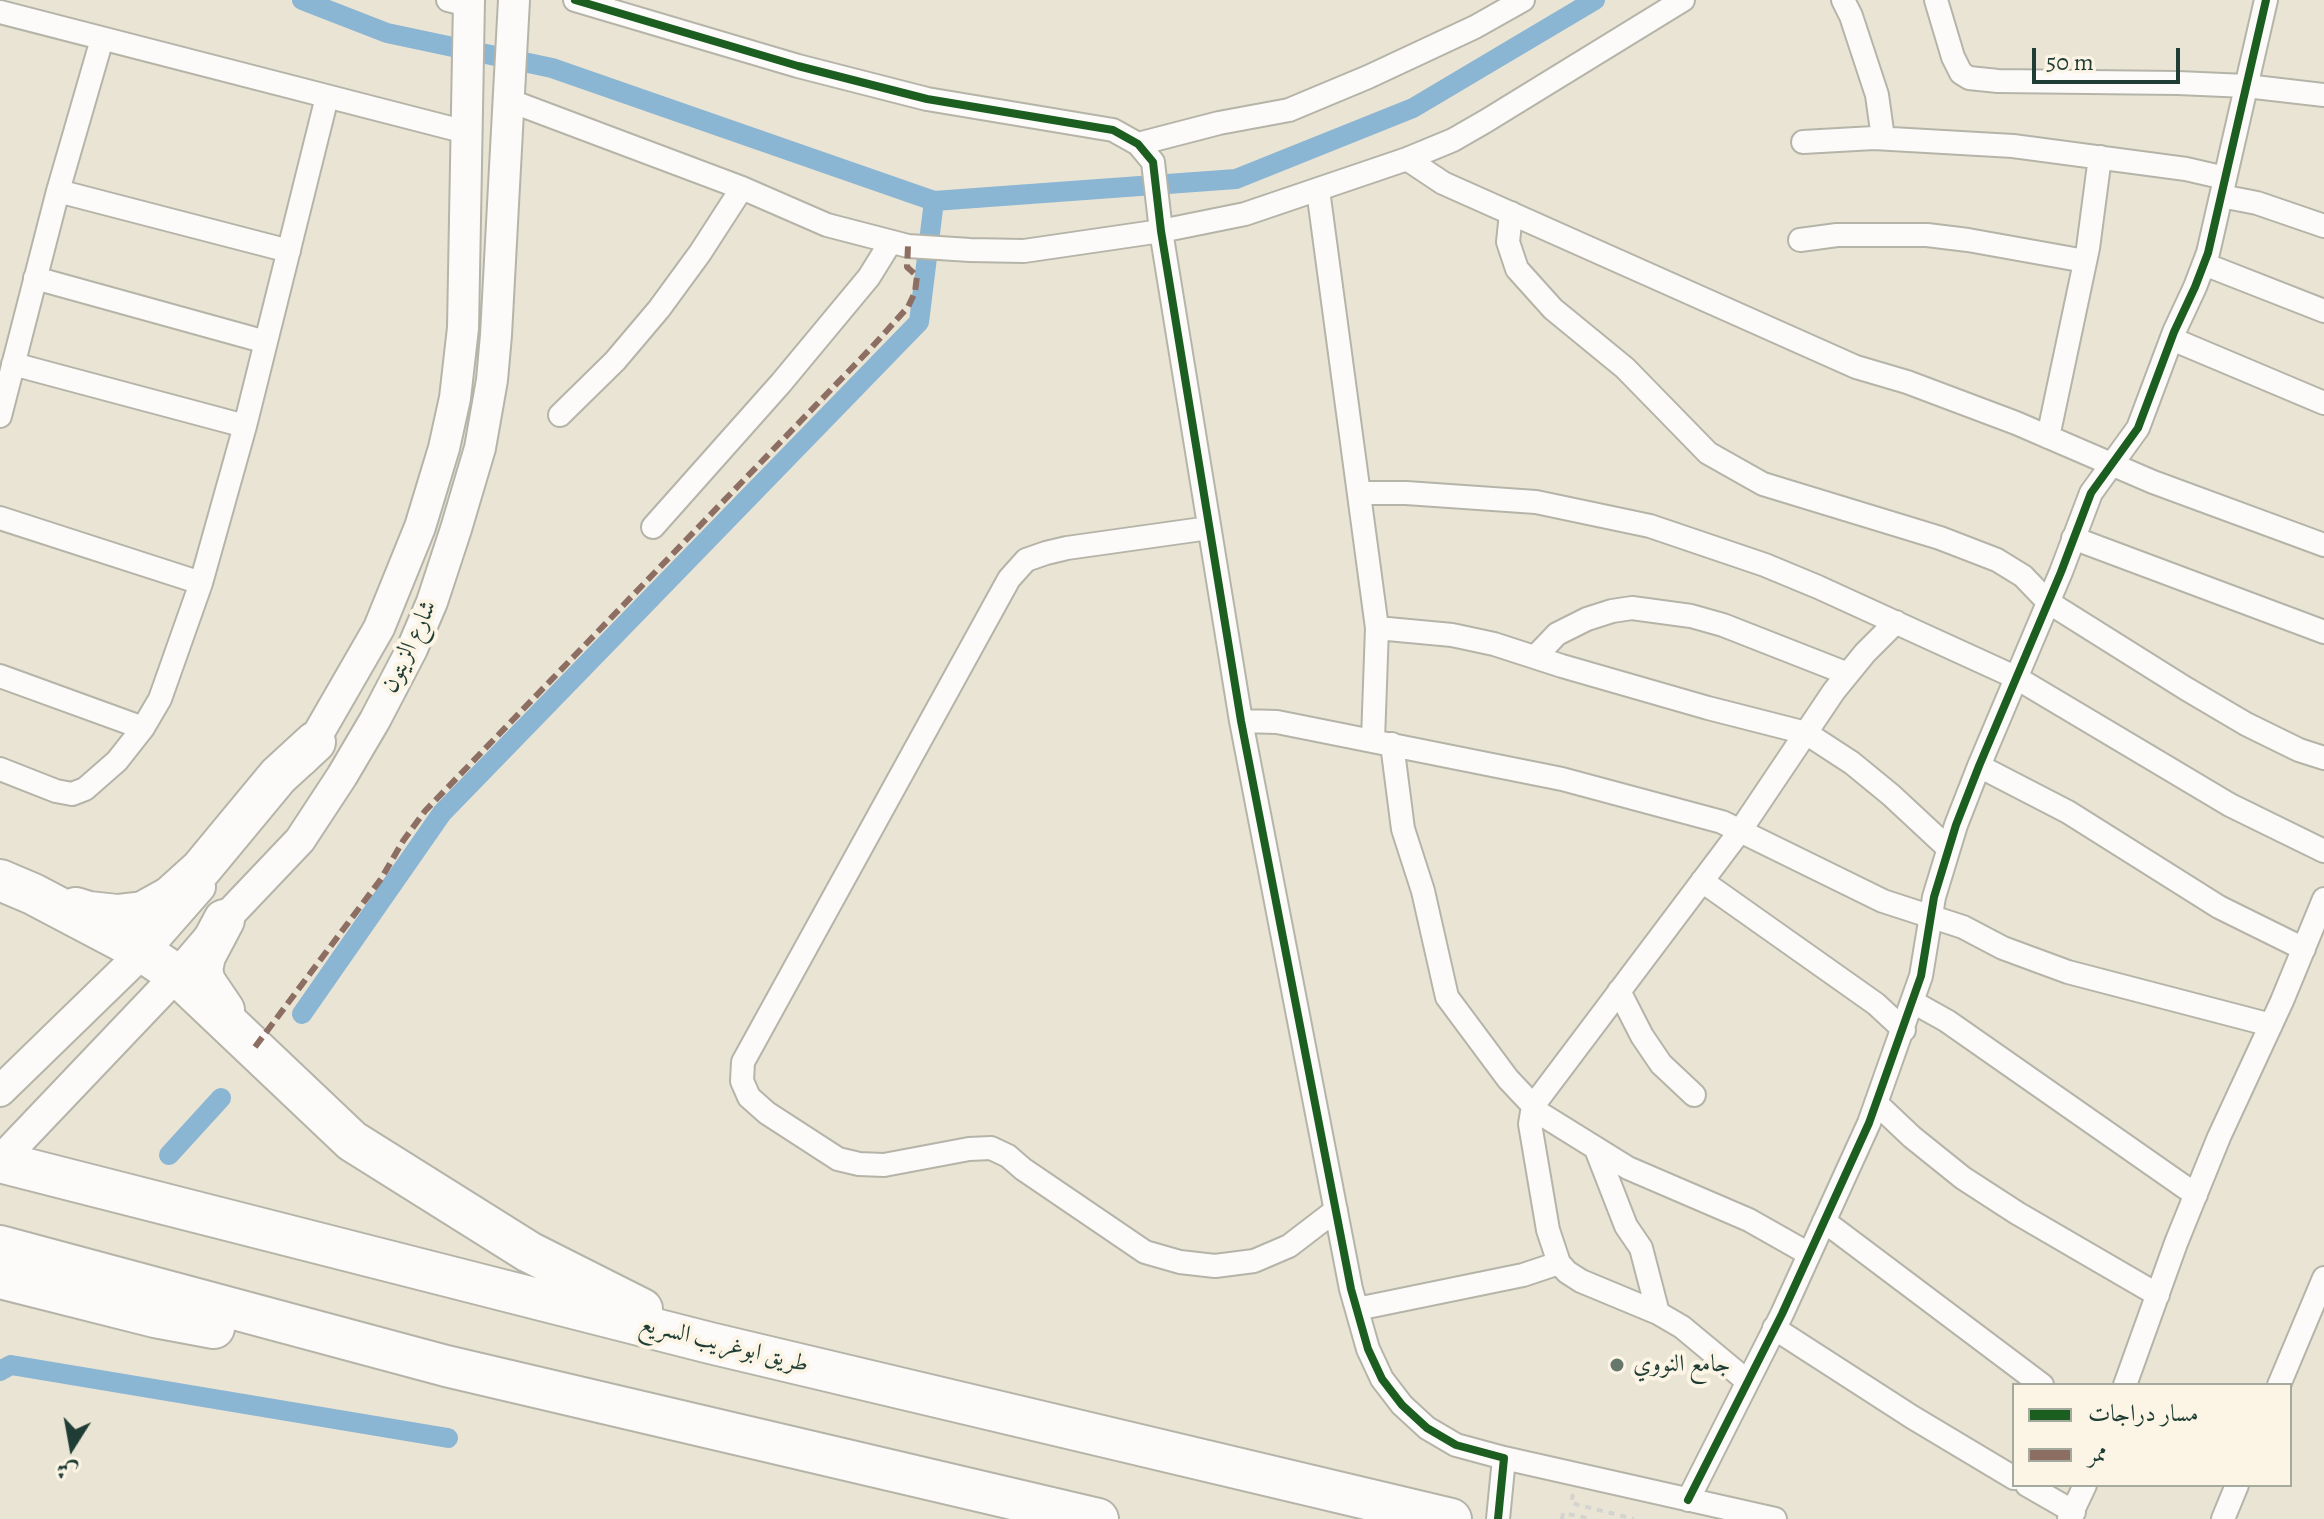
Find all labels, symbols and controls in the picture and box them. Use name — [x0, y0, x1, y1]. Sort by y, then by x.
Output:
scale bar — [2036, 32, 2184, 82]
text: 50 m — [2046, 46, 2094, 78]
street label: شارع الزيتون — [376, 596, 444, 698]
street label: طريق ابوغريب السريع — [637, 1310, 811, 1380]
place label: جامع النووي — [1633, 1351, 1730, 1379]
marker: جامع النووي — [1608, 1356, 1626, 1374]
legend — [2012, 1383, 2292, 1487]
text: مسار دراجات — [2088, 1397, 2199, 1429]
north arrow — [32, 1407, 112, 1487]
text: ممر — [2088, 1437, 2107, 1469]
text: ش — [54, 1454, 81, 1487]

